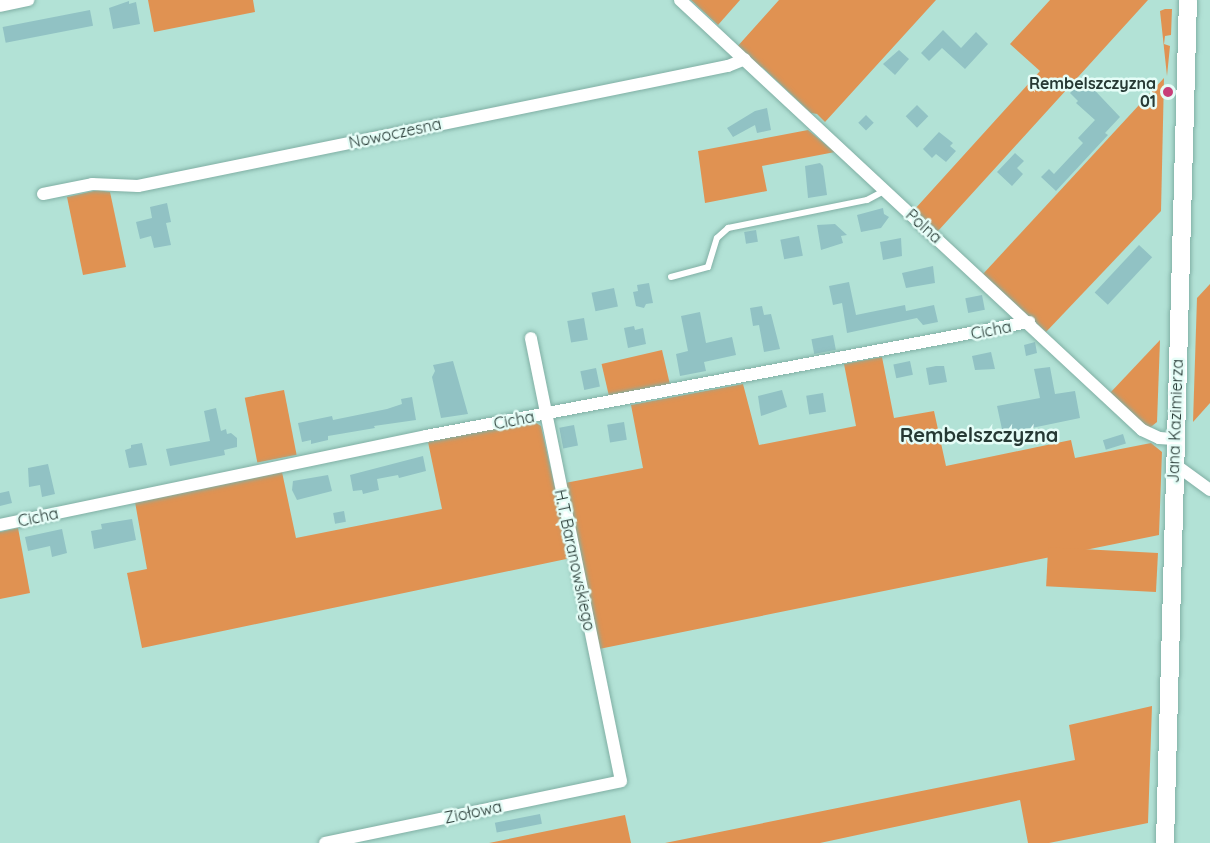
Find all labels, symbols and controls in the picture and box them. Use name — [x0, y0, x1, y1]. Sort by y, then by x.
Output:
place label: Rembelszczyzna 01 — [1029, 73, 1156, 111]
marker: Rembelszczyzna 01 — [1161, 85, 1175, 99]
street label: Nowoczesna — [347, 114, 443, 152]
street label: Polna — [902, 205, 946, 247]
street label: Cicha — [969, 317, 1013, 343]
street label: Jana Kazimierza — [1163, 359, 1187, 483]
street label: Cicha — [492, 407, 536, 433]
district label: Rembelszczyzna — [900, 422, 1058, 446]
street label: H.T. Baranowskiego — [551, 487, 599, 633]
street label: Cicha — [16, 503, 60, 531]
street label: Ziołowa — [442, 797, 504, 827]

